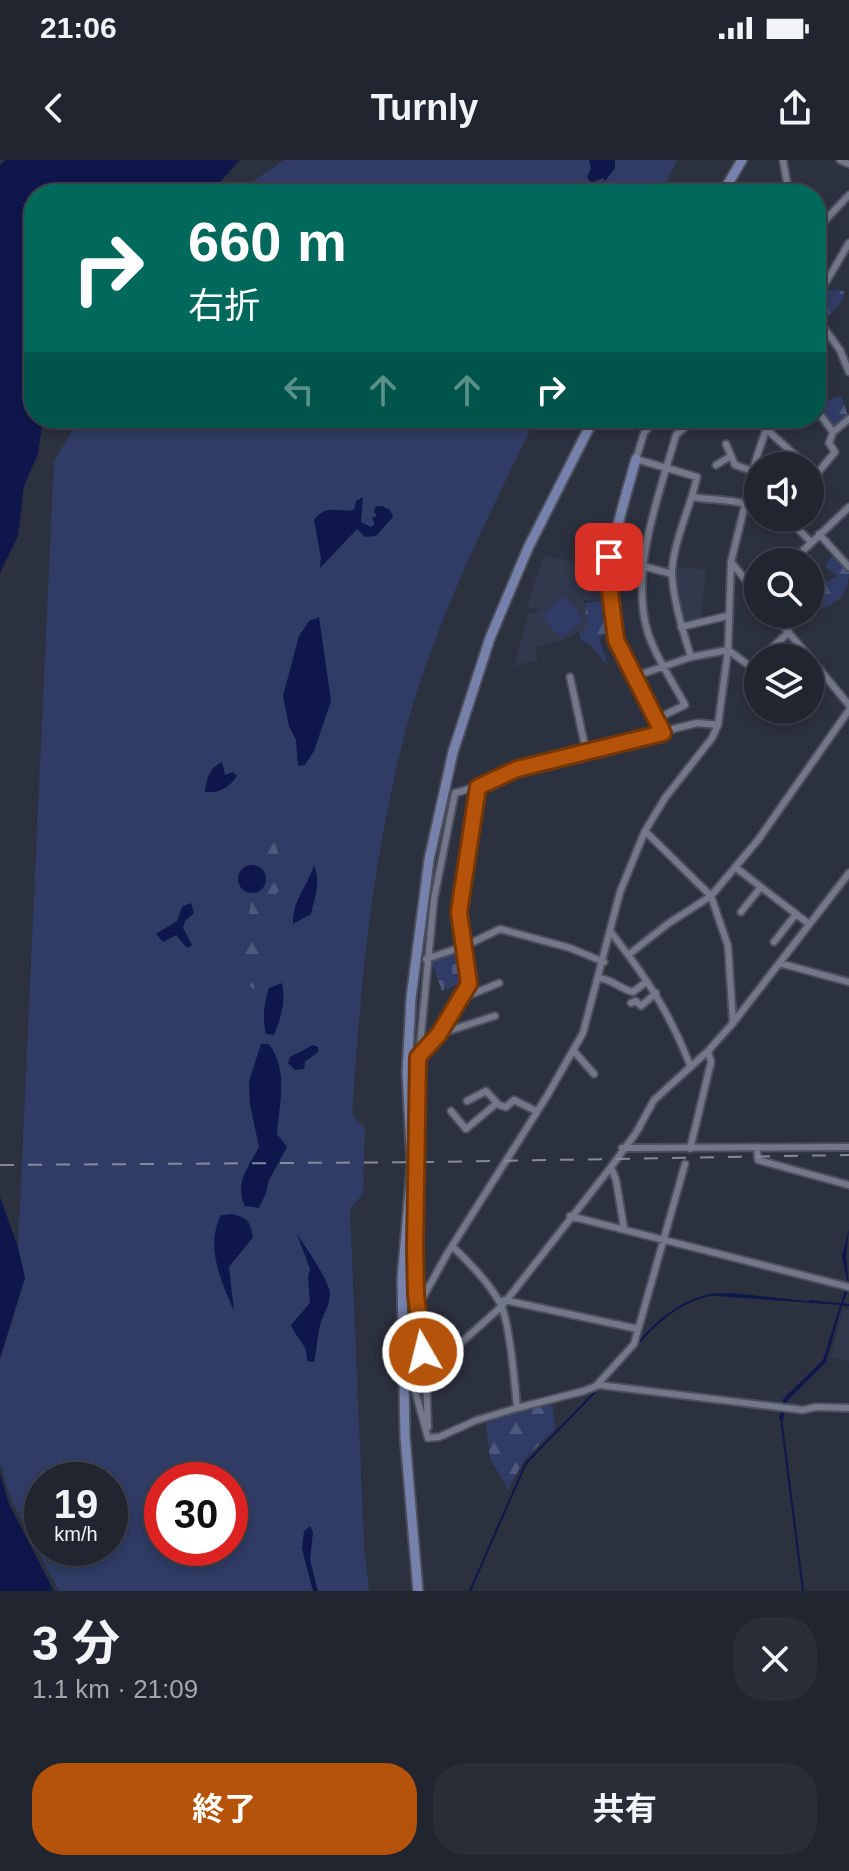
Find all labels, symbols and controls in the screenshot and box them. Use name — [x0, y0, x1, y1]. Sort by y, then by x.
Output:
text: 21:06 — [40, 11, 117, 44]
icon: back — [32, 86, 76, 130]
icon: share — [773, 86, 817, 130]
text: Turnly — [371, 87, 478, 128]
text: 660 m — [188, 210, 347, 273]
icon: right — [56, 216, 160, 320]
text: 右折 — [188, 285, 260, 326]
icon: left — [277, 368, 321, 412]
icon: ahead — [361, 368, 405, 412]
icon: ahead — [445, 368, 489, 412]
icon: right — [529, 368, 573, 412]
map controls — [744, 452, 824, 724]
button: sound — [744, 452, 824, 532]
pin — [575, 523, 643, 591]
icon: arrive — [587, 535, 631, 579]
button: search — [744, 548, 824, 628]
button: layers — [744, 644, 824, 724]
position arrow — [381, 1310, 465, 1394]
speed limit sign: 30 — [144, 1462, 248, 1566]
text: 19 — [54, 1482, 98, 1526]
text: km/h — [54, 1523, 98, 1545]
text: 3 分 — [32, 1617, 120, 1670]
button: close — [733, 1617, 817, 1701]
text: 1.1 km · 21:09 — [32, 1674, 198, 1704]
button: 終了 — [32, 1763, 417, 1855]
button: 共有 — [433, 1763, 817, 1855]

